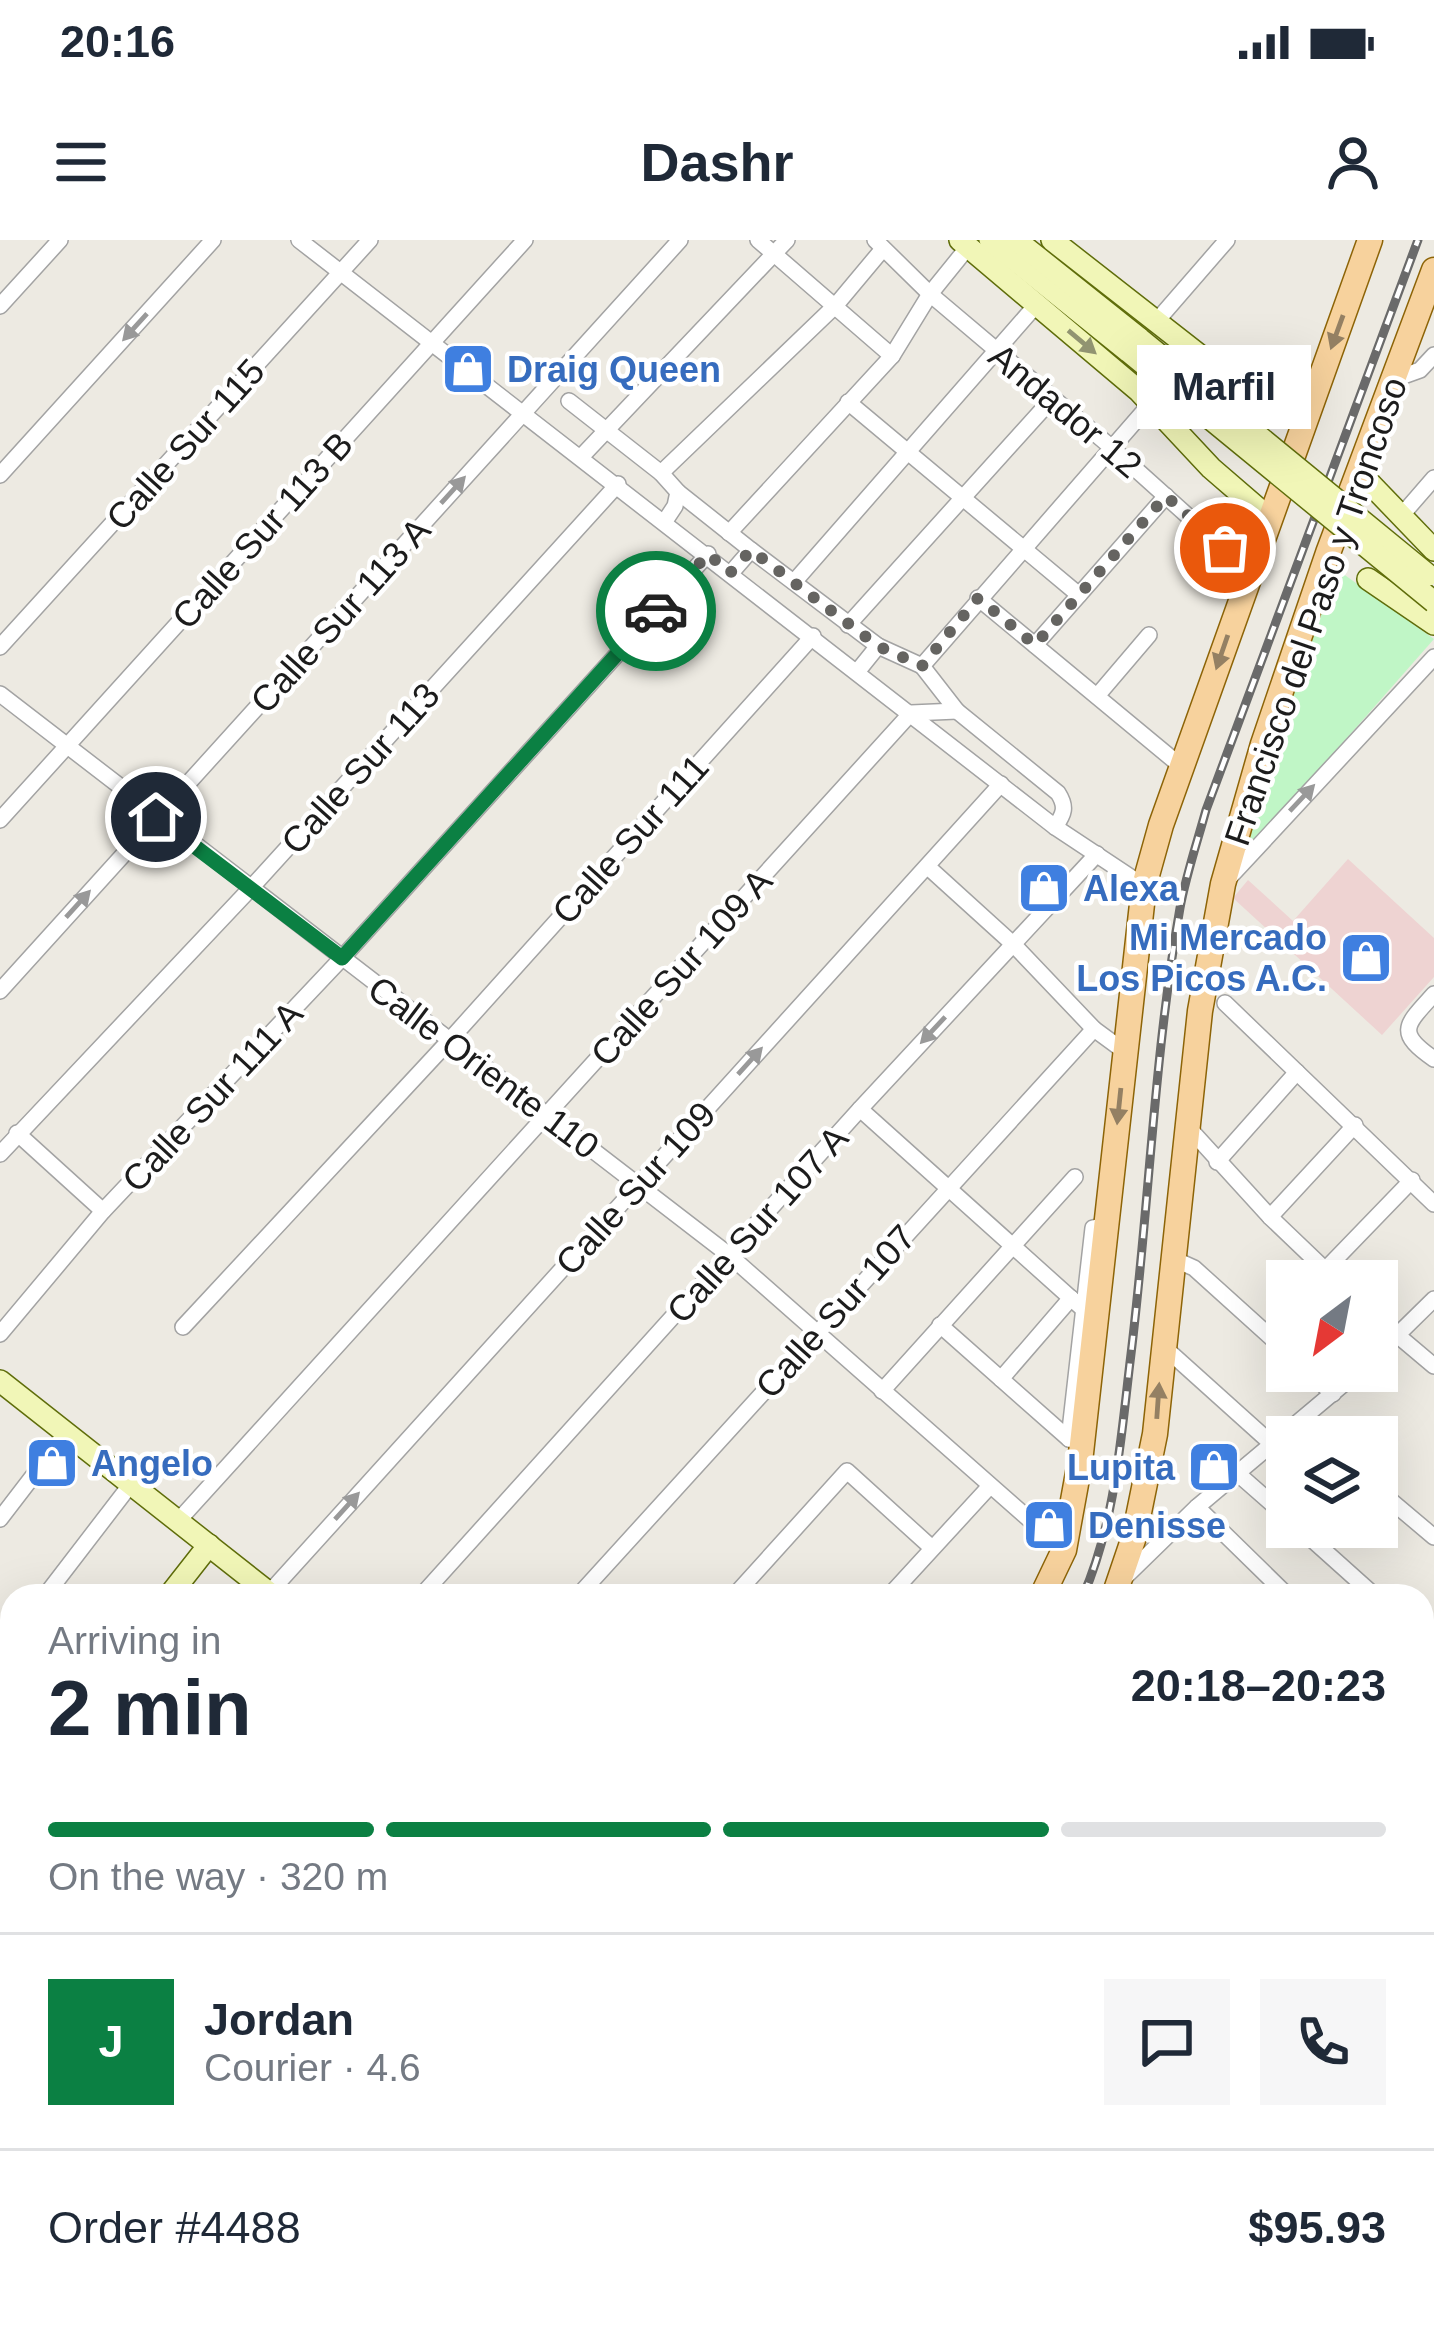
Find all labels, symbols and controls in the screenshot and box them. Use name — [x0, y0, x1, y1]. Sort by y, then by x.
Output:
text: 20:16 — [60, 16, 175, 67]
icon: menu — [48, 129, 114, 195]
icon: person — [1320, 129, 1386, 195]
text: Dashr — [640, 132, 794, 192]
one-way arrow — [121, 312, 149, 341]
one-way arrow — [1326, 314, 1345, 350]
one-way arrow — [1067, 329, 1097, 355]
street label: Andador 12 — [981, 335, 1150, 486]
shop icon: Draig Queen — [440, 341, 496, 397]
callout: Marfil — [1138, 344, 1312, 428]
place label: Draig Queen — [507, 349, 721, 390]
street label: Calle Sur 115 — [98, 351, 273, 538]
text: Marfil — [1172, 365, 1276, 408]
street label: Francisco del Paso y Troncoso — [1216, 372, 1415, 851]
street label: Calle Sur 113 B — [164, 424, 361, 637]
one-way arrow — [439, 476, 466, 505]
pin — [1174, 497, 1276, 599]
street label: Calle Sur 113 A — [242, 510, 438, 721]
icon: bag — [1192, 515, 1258, 581]
courier — [596, 551, 716, 671]
icon: car — [623, 578, 689, 644]
one-way arrow — [1211, 634, 1230, 671]
street label: Calle Sur 113 — [273, 675, 448, 862]
street label: Calle Sur 111 — [544, 747, 717, 932]
pin — [105, 766, 207, 868]
icon: home — [123, 784, 189, 850]
one-way arrow — [1288, 784, 1316, 813]
shop icon: Alexa — [1016, 860, 1072, 916]
street label: Calle Sur 109 A — [582, 861, 780, 1074]
place label: Alexa — [1083, 868, 1180, 909]
one-way arrow — [64, 889, 91, 918]
place label: Mi Mercado Los Picos A.C. — [1076, 917, 1327, 999]
shop icon: Mi Mercado Los Picos A.C. — [1338, 930, 1394, 986]
street label: Calle Oriente 110 — [361, 968, 607, 1167]
street label: Calle Sur 111 A — [114, 993, 311, 1200]
one-way arrow — [920, 1015, 947, 1044]
one-way arrow — [736, 1047, 764, 1076]
one-way arrow — [1109, 1088, 1128, 1125]
street label: Calle Sur 109 — [547, 1094, 724, 1283]
street label: Calle Sur 107 A — [657, 1116, 857, 1332]
street label: Calle Sur 107 — [746, 1215, 924, 1407]
north arrow — [1266, 1260, 1398, 1392]
map controls — [1266, 1260, 1398, 1548]
one-way arrow — [1149, 1382, 1168, 1419]
button: layers — [1266, 1416, 1398, 1548]
shop icon: Angelo — [24, 1435, 80, 1491]
shop icon: Lupita — [1186, 1439, 1242, 1495]
place label: Angelo — [91, 1443, 213, 1484]
place label: Lupita — [1067, 1447, 1176, 1488]
one-way arrow — [333, 1491, 360, 1520]
shop icon: Denisse — [1021, 1497, 1077, 1553]
place label: Denisse — [1088, 1505, 1226, 1546]
text: Arriving in — [48, 1619, 221, 1662]
text: 20:18–20:23 — [1131, 1660, 1386, 1711]
text: 2 min — [48, 1664, 252, 1752]
text: On the way · 320 m — [48, 1855, 388, 1898]
button: chat — [1104, 1979, 1230, 2105]
button: phone — [1260, 1979, 1386, 2105]
text: Jordan — [204, 1994, 354, 2045]
text: J — [98, 2016, 124, 2067]
text: Courier · 4.6 — [204, 2046, 421, 2089]
text: Order #4488 — [48, 2202, 301, 2253]
text: $95.93 — [1248, 2202, 1386, 2253]

